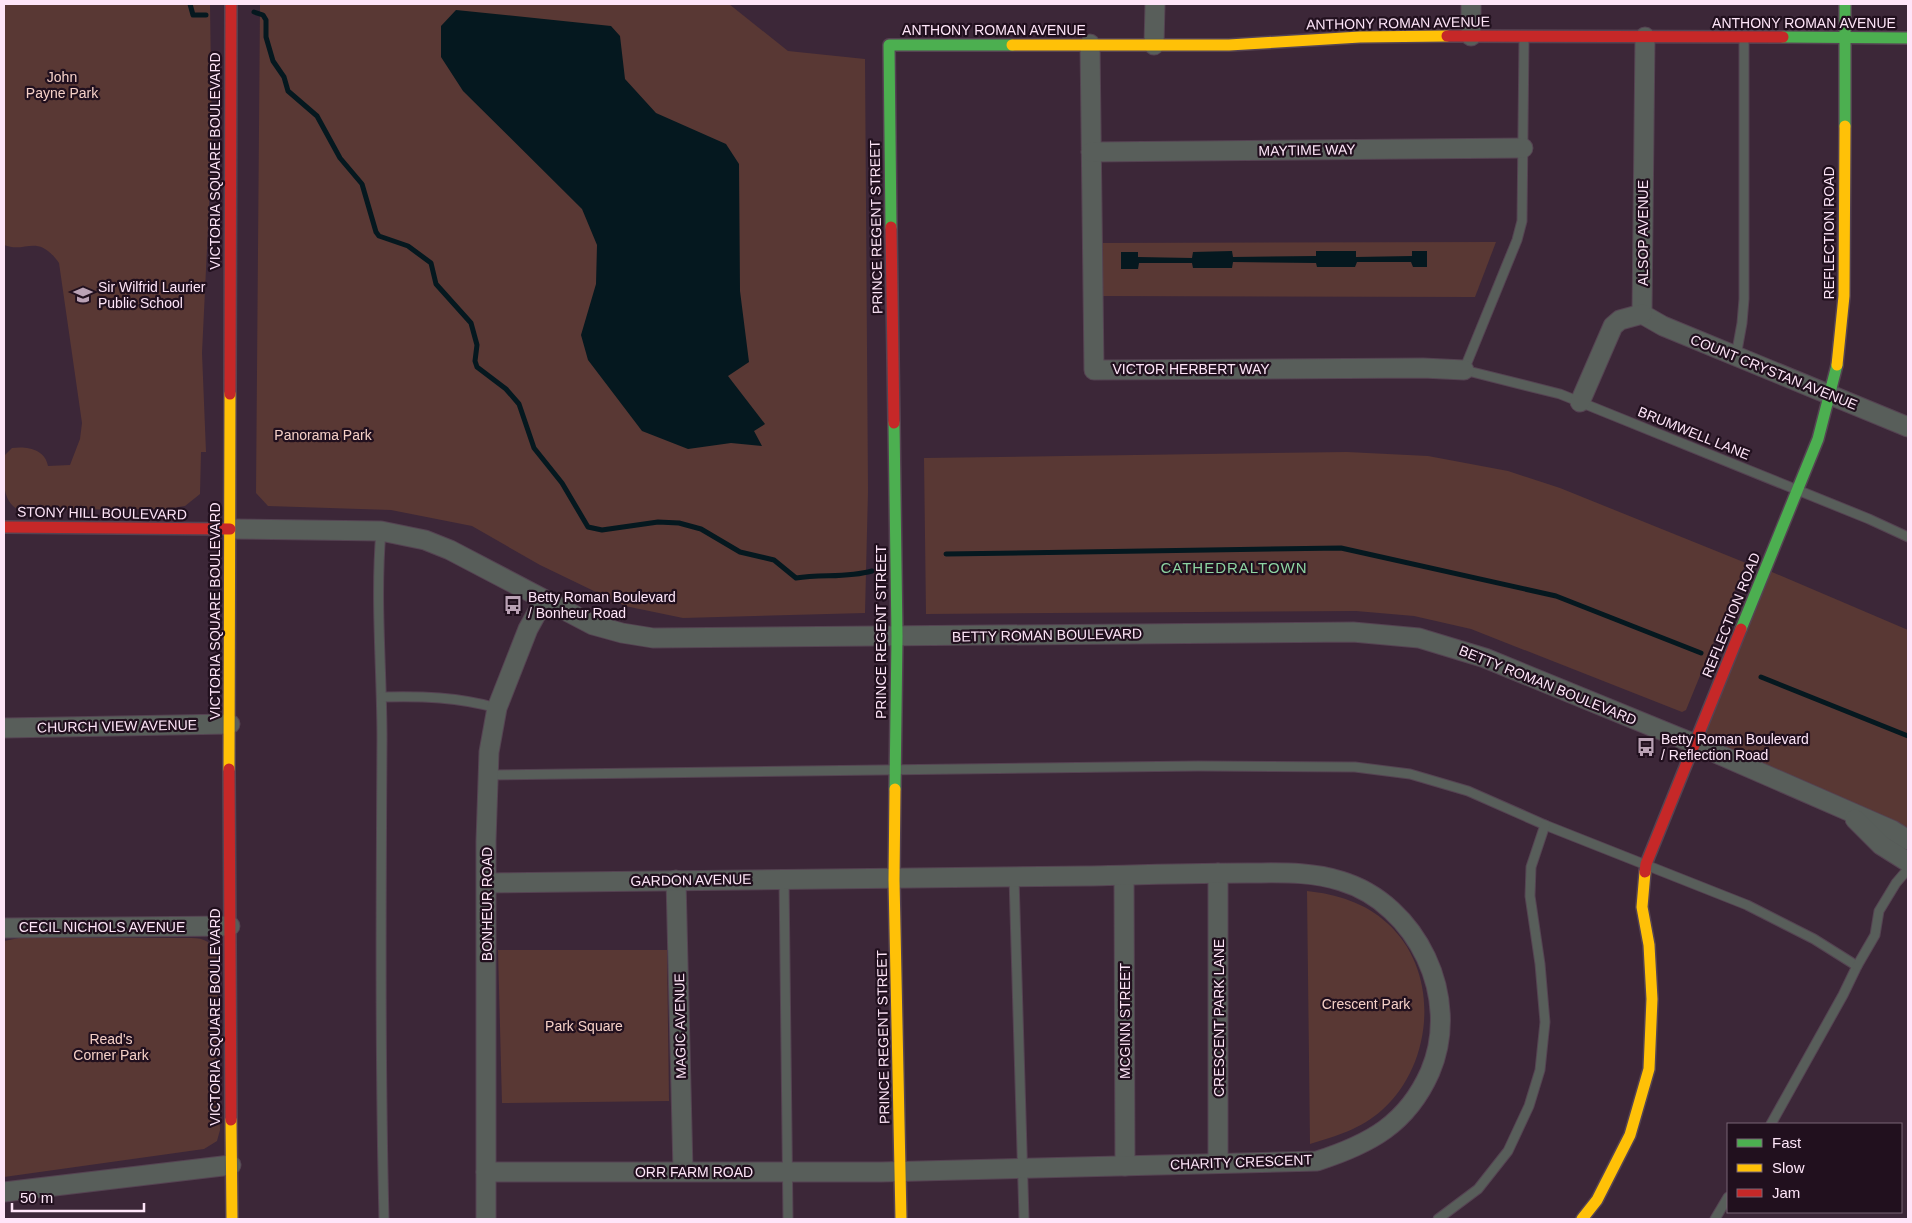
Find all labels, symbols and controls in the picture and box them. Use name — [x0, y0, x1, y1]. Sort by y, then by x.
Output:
street label: ANTHONY ROMAN AVENUE — [1306, 13, 1490, 33]
street label: ANTHONY ROMAN AVENUE — [1712, 15, 1896, 31]
street label: ANTHONY ROMAN AVENUE — [902, 22, 1086, 38]
street label: VICTORIA SQUARE BOULEVARD — [207, 52, 223, 270]
park label: John Payne Park — [26, 69, 99, 101]
street label: PRINCE REGENT STREET — [866, 139, 886, 314]
street label: MAYTIME WAY — [1258, 141, 1356, 159]
street label: REFLECTION ROAD — [1821, 166, 1837, 300]
street label: ALSOP AVENUE — [1635, 180, 1651, 286]
place label: Sir Wilfrid Laurier Public School — [98, 279, 206, 311]
school or university icon: Sir Wilfrid Laurier Public School — [72, 284, 94, 306]
street label: COUNT CRYSTAN AVENUE — [1688, 331, 1860, 413]
street label: VICTOR HERBERT WAY — [1112, 361, 1270, 377]
street label: BRUMWELL LANE — [1636, 403, 1752, 463]
park label: Panorama Park — [274, 427, 373, 443]
street label: VICTORIA SQUARE BOULEVARD — [207, 502, 223, 720]
street label: STONY HILL BOULEVARD — [17, 504, 187, 522]
street label: PRINCE REGENT STREET — [873, 545, 889, 719]
street label: REFLECTION ROAD — [1699, 550, 1763, 680]
district label: CATHEDRALTOWN — [1160, 559, 1308, 576]
place label: Betty Roman Boulevard / Bonheur Road — [528, 589, 676, 621]
bus stop icon: Betty Roman Boulevard / Bonheur Road — [502, 594, 524, 616]
street label: BETTY ROMAN BOULEVARD — [952, 625, 1142, 645]
street label: BETTY ROMAN BOULEVARD — [1457, 642, 1639, 728]
street label: CHURCH VIEW AVENUE — [37, 717, 197, 735]
place label: Betty Roman Boulevard / Reflection Road — [1661, 731, 1809, 763]
bus stop icon: Betty Roman Boulevard / Reflection Road — [1635, 736, 1657, 758]
street label: BONHEUR ROAD — [479, 847, 495, 961]
street label: GARDON AVENUE — [630, 871, 752, 889]
street label: VICTORIA SQUARE BOULEVARD — [207, 908, 223, 1126]
street label: CECIL NICHOLS AVENUE — [19, 919, 185, 935]
street label: CRESCENT PARK LANE — [1211, 939, 1227, 1097]
street label: PRINCE REGENT STREET — [873, 949, 893, 1124]
street label: MCGINN STREET — [1117, 963, 1133, 1079]
street label: MAGIC AVENUE — [671, 973, 689, 1079]
park label: Crescent Park — [1322, 996, 1411, 1012]
park label: Park Square — [545, 1018, 623, 1034]
park label: Read's Corner Park — [73, 1031, 150, 1063]
legend — [1727, 1123, 1902, 1213]
text: Fast — [1772, 1134, 1802, 1151]
street label: CHARITY CRESCENT — [1170, 1152, 1313, 1172]
text: Slow — [1772, 1159, 1805, 1176]
street label: ORR FARM ROAD — [635, 1164, 753, 1180]
scale bar — [12, 1180, 145, 1212]
text: Jam — [1772, 1184, 1800, 1201]
text: 50 m — [20, 1189, 53, 1206]

